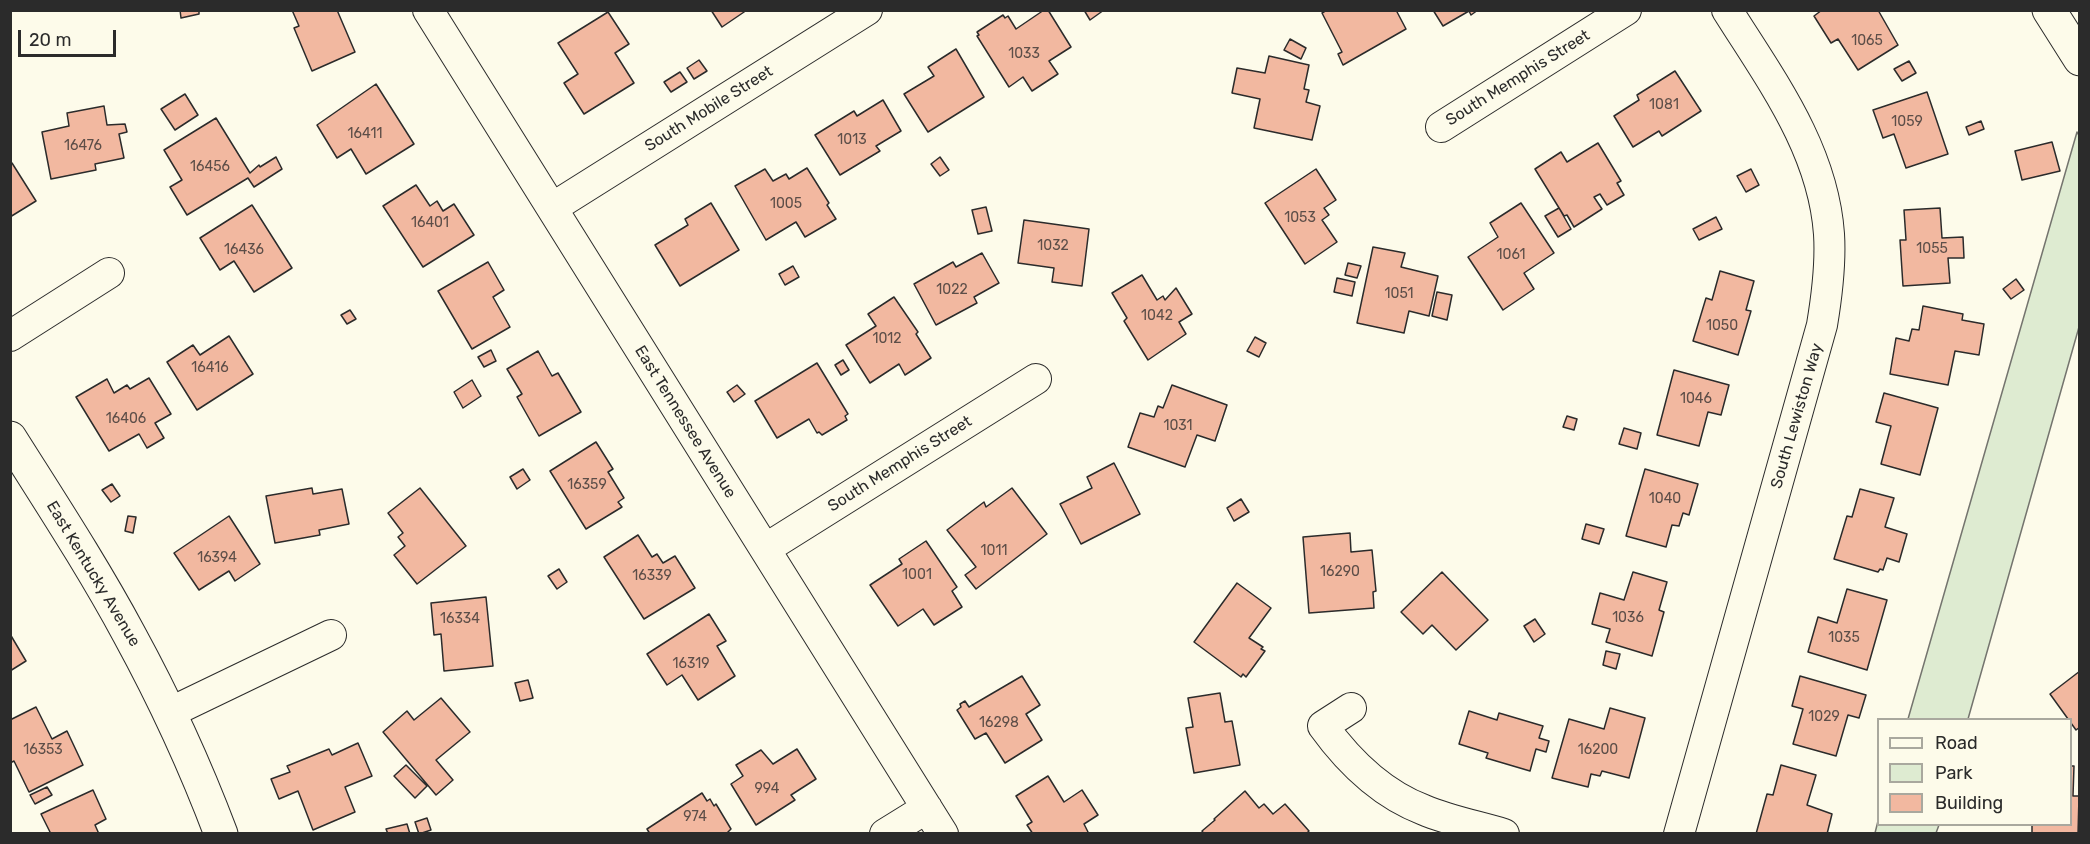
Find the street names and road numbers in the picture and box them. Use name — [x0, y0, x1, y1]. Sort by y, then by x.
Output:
street label: South Memphis Street — [1442, 26, 1594, 130]
street label: South Mobile Street — [642, 62, 776, 156]
street label: South Lewiston Way — [1767, 341, 1827, 491]
street label: East Tennessee Avenue — [630, 342, 740, 502]
street label: South Memphis Street — [824, 412, 976, 516]
street label: East Kentucky Avenue — [42, 498, 144, 650]

